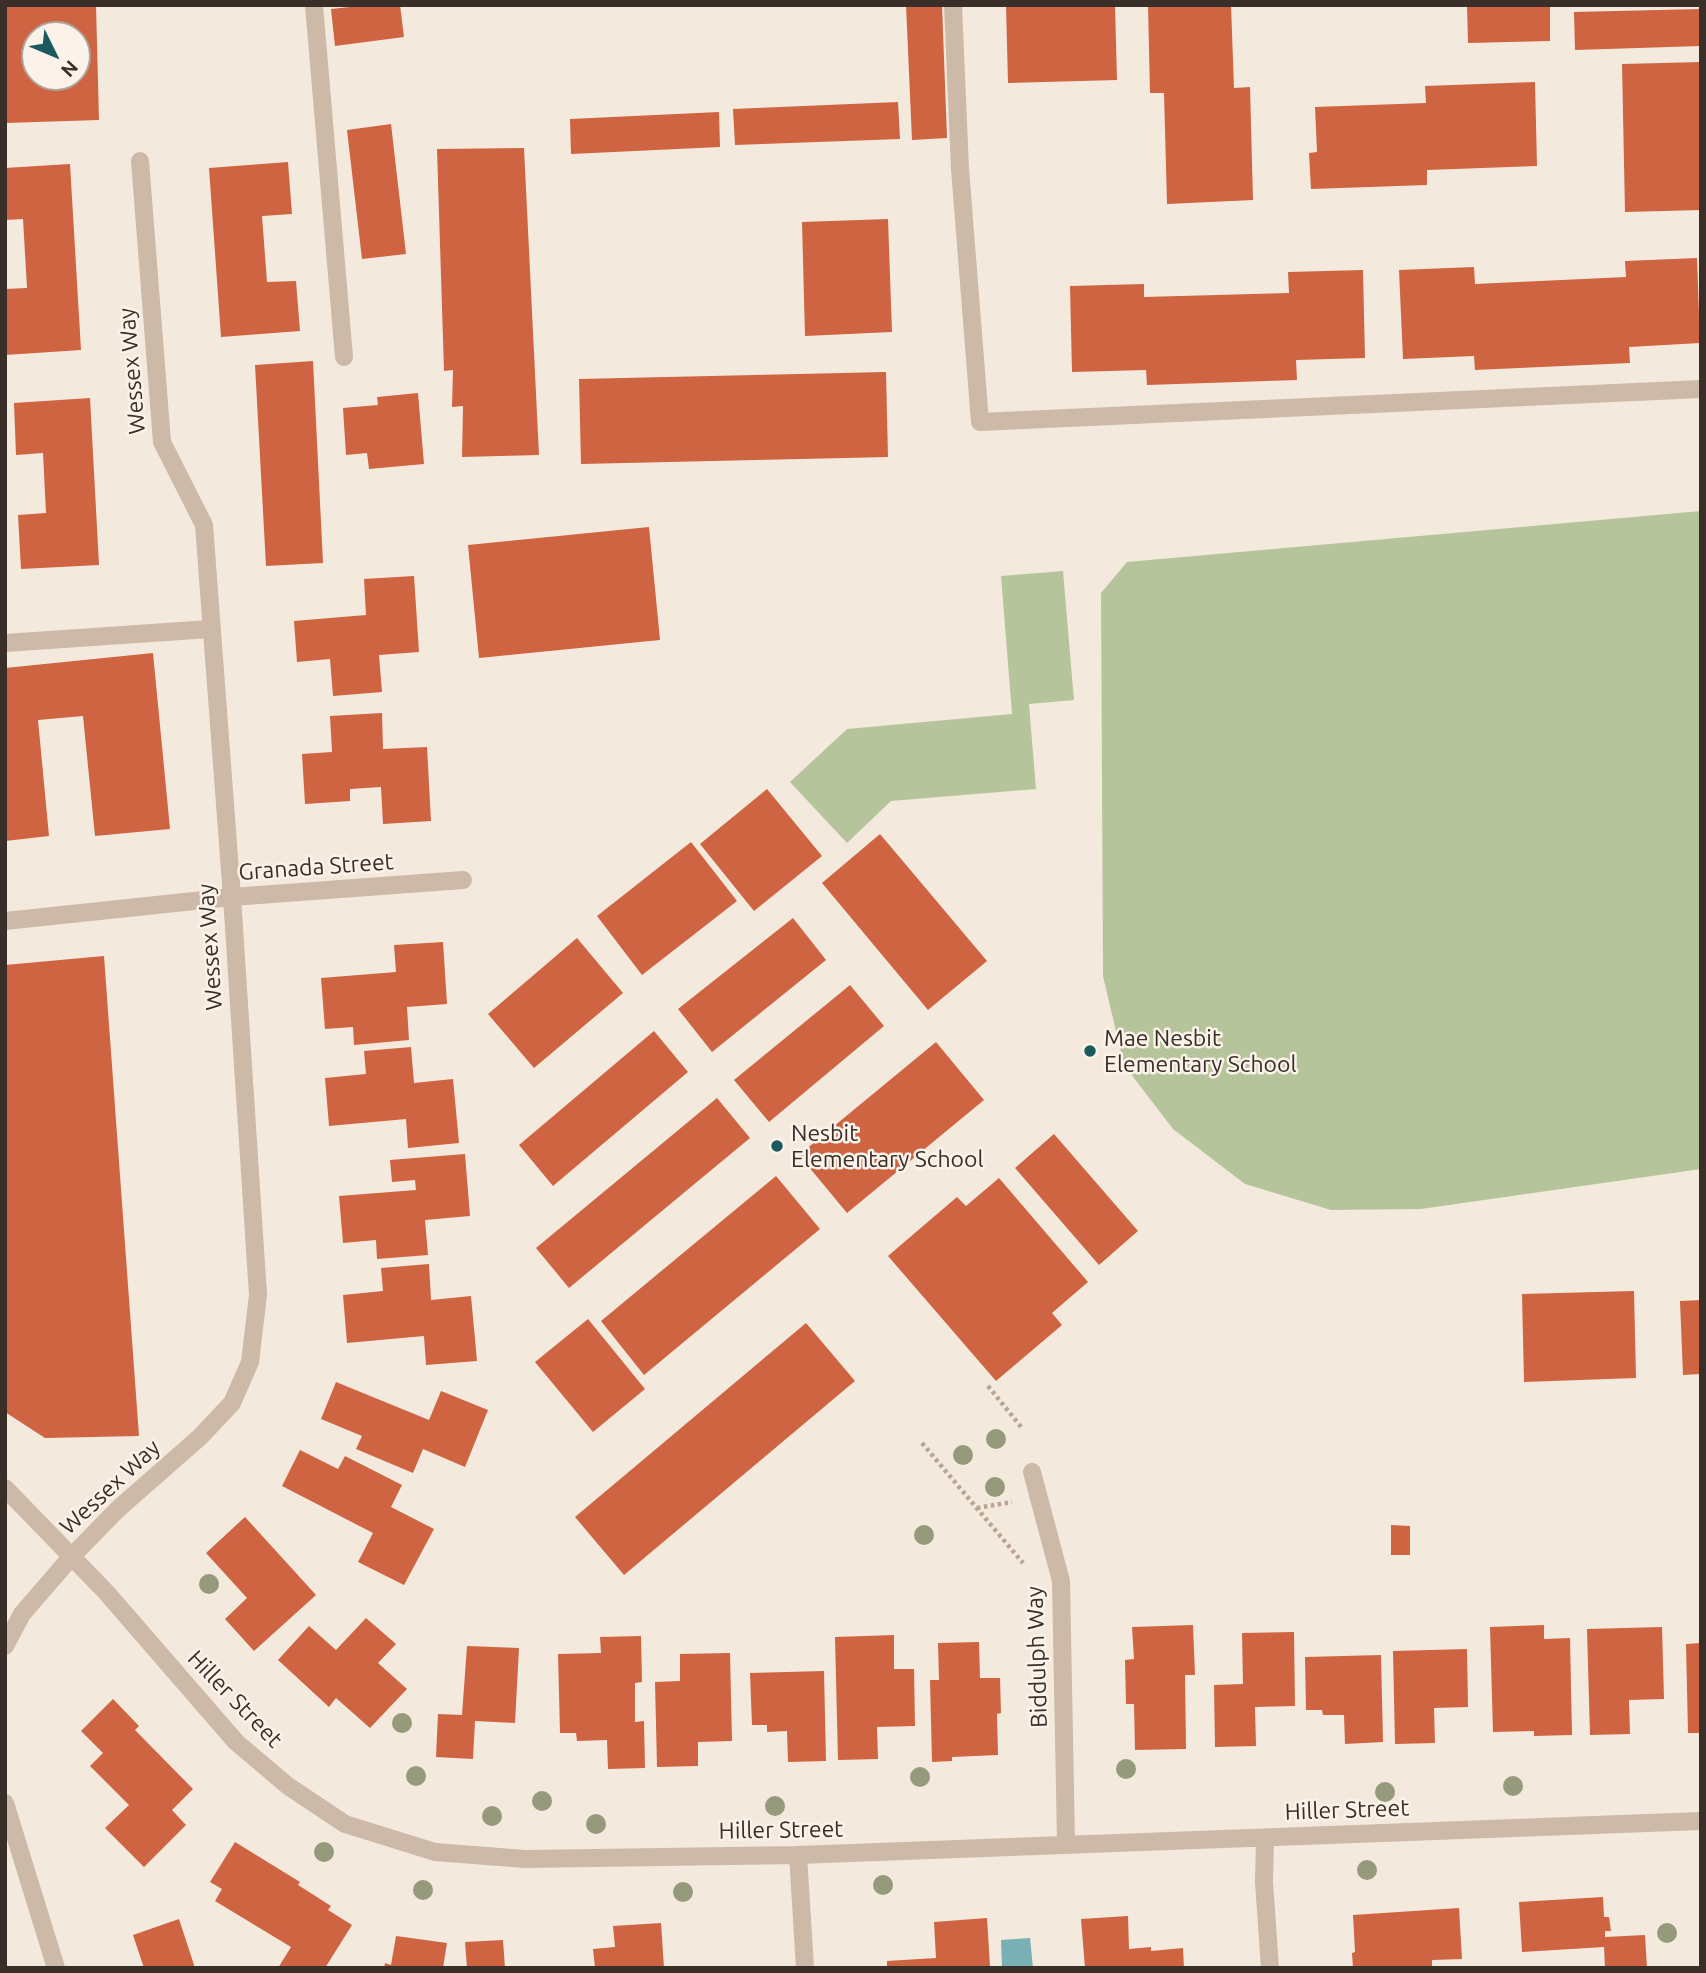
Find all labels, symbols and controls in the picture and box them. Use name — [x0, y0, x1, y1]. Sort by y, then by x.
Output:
north arrow — [21, 21, 91, 91]
text: N — [57, 56, 83, 82]
street label: Wessex Way — [113, 307, 151, 435]
street label: Granada Street — [237, 848, 395, 886]
street label: Wessex Way — [192, 883, 228, 1011]
place label: Mae Nesbit Elementary School — [1104, 1024, 1297, 1078]
marker: Mae Nesbit Elementary School — [1082, 1043, 1098, 1059]
place label: Nesbit Elementary School — [791, 1119, 984, 1173]
marker: Nesbit Elementary School — [769, 1138, 785, 1154]
street label: Wessex Way — [54, 1434, 166, 1540]
street label: Biddulph Way — [1021, 1586, 1053, 1728]
street label: Hiller Street — [182, 1645, 288, 1753]
street label: Hiller Street — [1284, 1794, 1410, 1826]
street label: Hiller Street — [718, 1815, 844, 1845]

